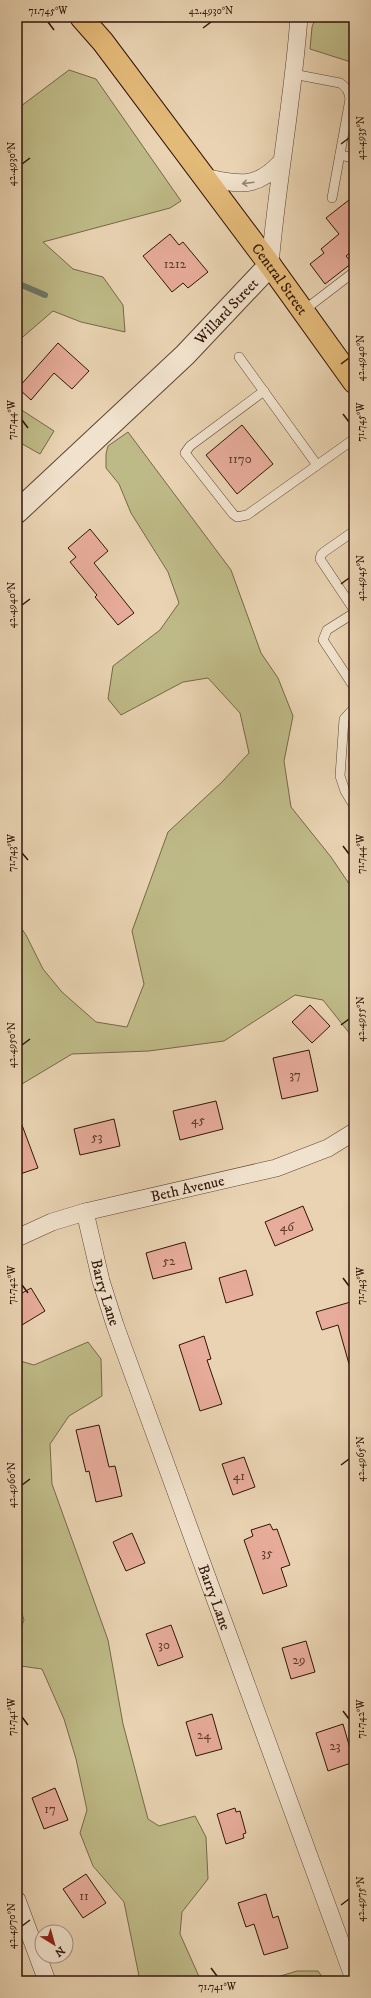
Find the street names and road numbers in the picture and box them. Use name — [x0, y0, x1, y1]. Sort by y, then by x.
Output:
street label: Central Street — [247, 239, 312, 319]
street label: Willard Street — [190, 274, 262, 349]
street label: Beth Avenue — [149, 1171, 226, 1206]
street label: Barry Lane — [87, 1257, 124, 1328]
street label: Barry Lane — [194, 1562, 235, 1633]

